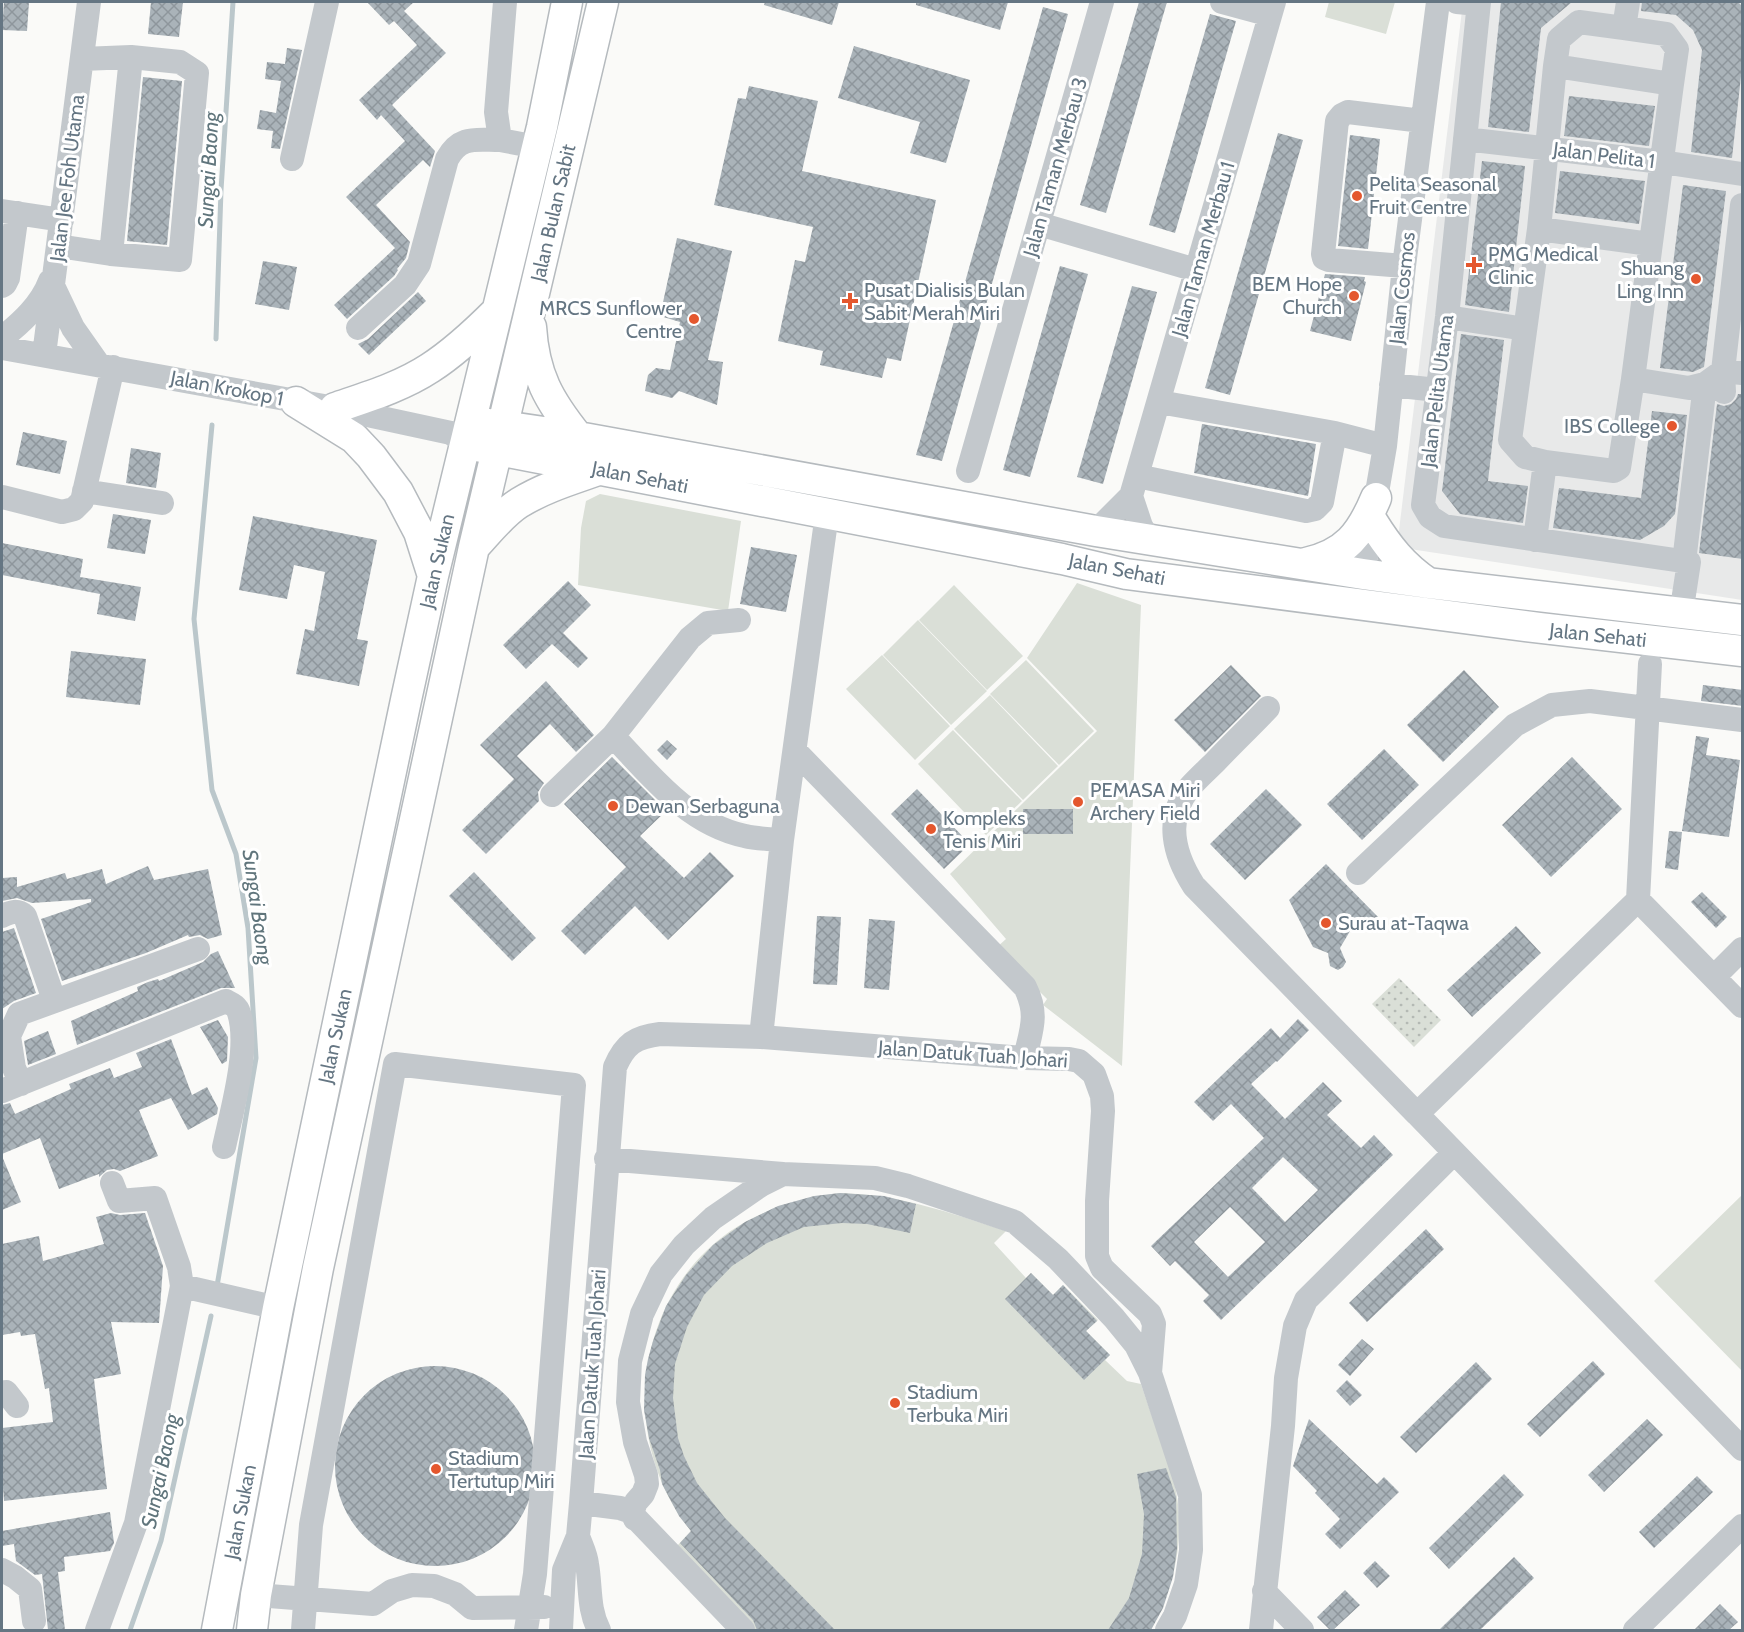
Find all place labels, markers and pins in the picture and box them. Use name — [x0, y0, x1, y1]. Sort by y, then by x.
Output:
place label: Pelita Seasonal Fruit Centre — [1369, 172, 1497, 219]
marker: Pelita Seasonal Fruit Centre — [1350, 189, 1364, 203]
place label: PMG Medical Clinic — [1488, 242, 1599, 289]
marker: PMG Medical Clinic — [1465, 256, 1483, 274]
place label: Shuang Ling Inn — [1617, 256, 1685, 303]
place label: BEM Hope Church — [1252, 272, 1342, 319]
marker: Shuang Ling Inn — [1689, 272, 1703, 286]
place label: Pusat Dialisis Bulan Sabit Merah Miri — [864, 278, 1025, 325]
marker: BEM Hope Church — [1347, 289, 1361, 303]
marker: Pusat Dialisis Bulan Sabit Merah Miri — [841, 292, 859, 310]
place label: MRCS Sunflower Centre — [539, 296, 683, 343]
marker: MRCS Sunflower Centre — [687, 312, 701, 326]
place label: IBS College — [1564, 414, 1660, 438]
marker: IBS College — [1665, 419, 1679, 433]
place label: PEMASA Miri Archery Field — [1090, 778, 1200, 825]
place label: Dewan Serbaguna — [625, 794, 780, 818]
marker: PEMASA Miri Archery Field — [1071, 795, 1085, 809]
marker: Dewan Serbaguna — [606, 799, 620, 813]
place label: Kompleks Tenis Miri — [943, 806, 1025, 853]
marker: Kompleks Tenis Miri — [924, 822, 938, 836]
place label: Surau at-Taqwa — [1338, 911, 1469, 935]
marker: Surau at-Taqwa — [1319, 916, 1333, 930]
place label: Stadium Terbuka Miri — [907, 1380, 1008, 1427]
marker: Stadium Terbuka Miri — [888, 1396, 902, 1410]
place label: Stadium Tertutup Miri — [448, 1446, 555, 1493]
marker: Stadium Tertutup Miri — [429, 1462, 443, 1476]

